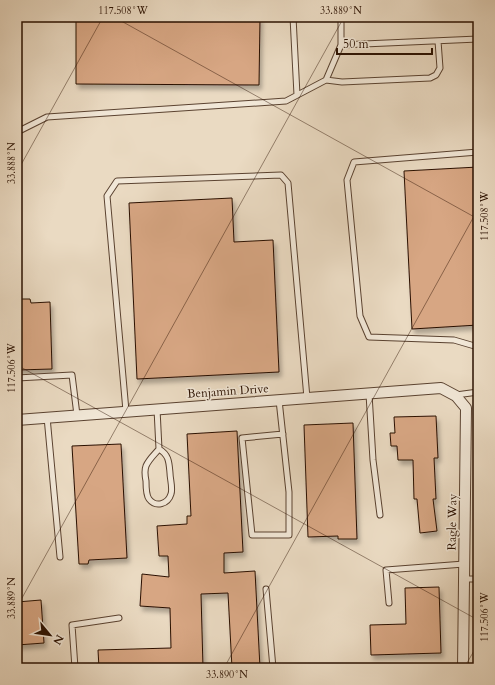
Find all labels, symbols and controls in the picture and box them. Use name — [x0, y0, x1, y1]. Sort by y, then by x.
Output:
text: 117.508°W — [98, 4, 149, 18]
text: 33.889°N — [320, 4, 362, 18]
scale bar — [337, 30, 432, 56]
text: 50 m — [343, 36, 370, 52]
text: 33.888°N — [5, 142, 19, 184]
text: 117.508°W — [478, 190, 492, 241]
text: 117.506°W — [5, 342, 19, 393]
street label: Benjamin Drive — [187, 380, 269, 402]
street label: Ragle Way — [444, 493, 461, 551]
text: 33.889°N — [5, 577, 19, 619]
text: 117.506°W — [478, 591, 492, 642]
north arrow — [30, 615, 70, 655]
text: N — [49, 632, 67, 648]
text: 33.890°N — [206, 668, 248, 682]

